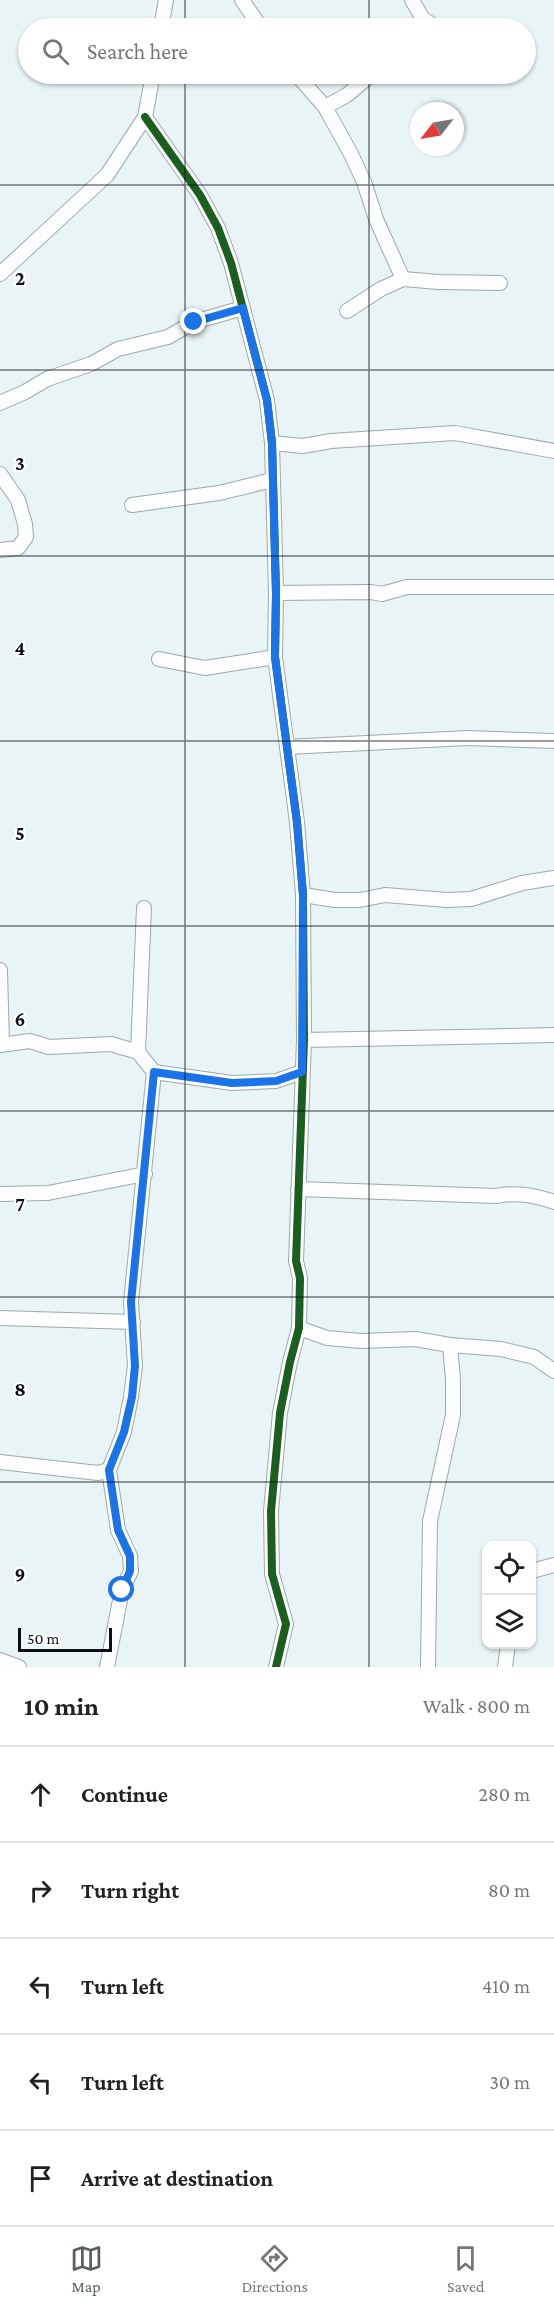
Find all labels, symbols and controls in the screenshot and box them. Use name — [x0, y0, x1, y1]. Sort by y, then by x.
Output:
search box — [18, 18, 536, 84]
icon: search — [39, 35, 72, 68]
text: Search here — [87, 39, 188, 64]
north arrow — [410, 102, 464, 156]
text: 2 — [15, 267, 25, 289]
route end — [180, 308, 206, 334]
text: 3 — [15, 452, 25, 474]
text: 4 — [15, 637, 26, 659]
text: 5 — [15, 822, 25, 844]
text: 6 — [15, 1008, 25, 1030]
text: 7 — [15, 1193, 25, 1215]
text: 8 — [14, 1378, 26, 1400]
map controls — [482, 1541, 536, 1649]
button: locate — [482, 1541, 536, 1595]
text: 9 — [15, 1563, 25, 1585]
route start — [108, 1576, 134, 1602]
button: layers — [482, 1595, 536, 1649]
scale bar — [18, 1625, 112, 1652]
text: 50 m — [27, 1630, 59, 1647]
text: 10 min — [24, 1692, 99, 1721]
text: Walk · 800 m — [423, 1695, 530, 1717]
icon: ahead — [24, 1778, 57, 1811]
text: Continue — [81, 1782, 168, 1807]
text: 280 m — [479, 1783, 530, 1805]
icon: right — [24, 1874, 57, 1907]
text: Turn right — [81, 1878, 179, 1903]
text: 80 m — [488, 1879, 530, 1901]
icon: left — [24, 1970, 57, 2003]
text: Turn left — [81, 1974, 164, 1999]
text: 410 m — [482, 1975, 530, 1997]
icon: left — [24, 2066, 57, 2099]
text: Turn left — [81, 2070, 164, 2095]
text: 30 m — [489, 2071, 530, 2093]
icon: arrive — [24, 2162, 57, 2195]
text: Arrive at destination — [81, 2166, 273, 2191]
tab: Map — [70, 2242, 103, 2295]
tab: Directions — [242, 2242, 308, 2295]
tab: Saved — [447, 2242, 484, 2295]

